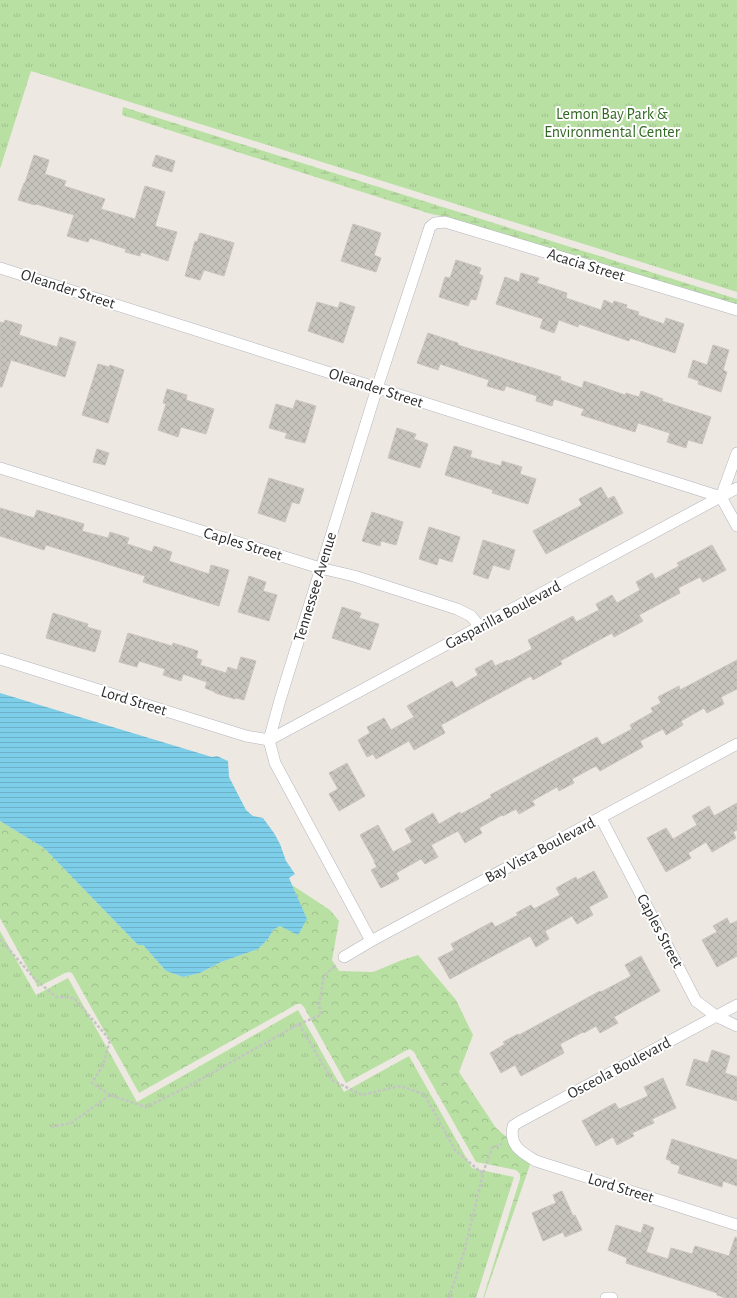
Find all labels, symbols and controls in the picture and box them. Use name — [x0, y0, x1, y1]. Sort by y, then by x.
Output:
park label: Lemon Bay Park & Environmental Center — [544, 106, 681, 140]
street label: Acacia Street — [545, 246, 627, 284]
street label: Oleander Street — [19, 266, 117, 312]
street label: Oleander Street — [327, 365, 425, 411]
street label: Caples Street — [202, 524, 284, 564]
street label: Tennessee Avenue — [291, 530, 339, 644]
street label: Gasparilla Boulevard — [443, 578, 563, 652]
street label: Lord Street — [99, 683, 169, 719]
street label: Bay Vista Boulevard — [482, 814, 598, 887]
street label: Caples Street — [634, 891, 686, 971]
street label: Osceola Boulevard — [565, 1034, 673, 1102]
street label: Lord Street — [586, 1170, 656, 1206]

